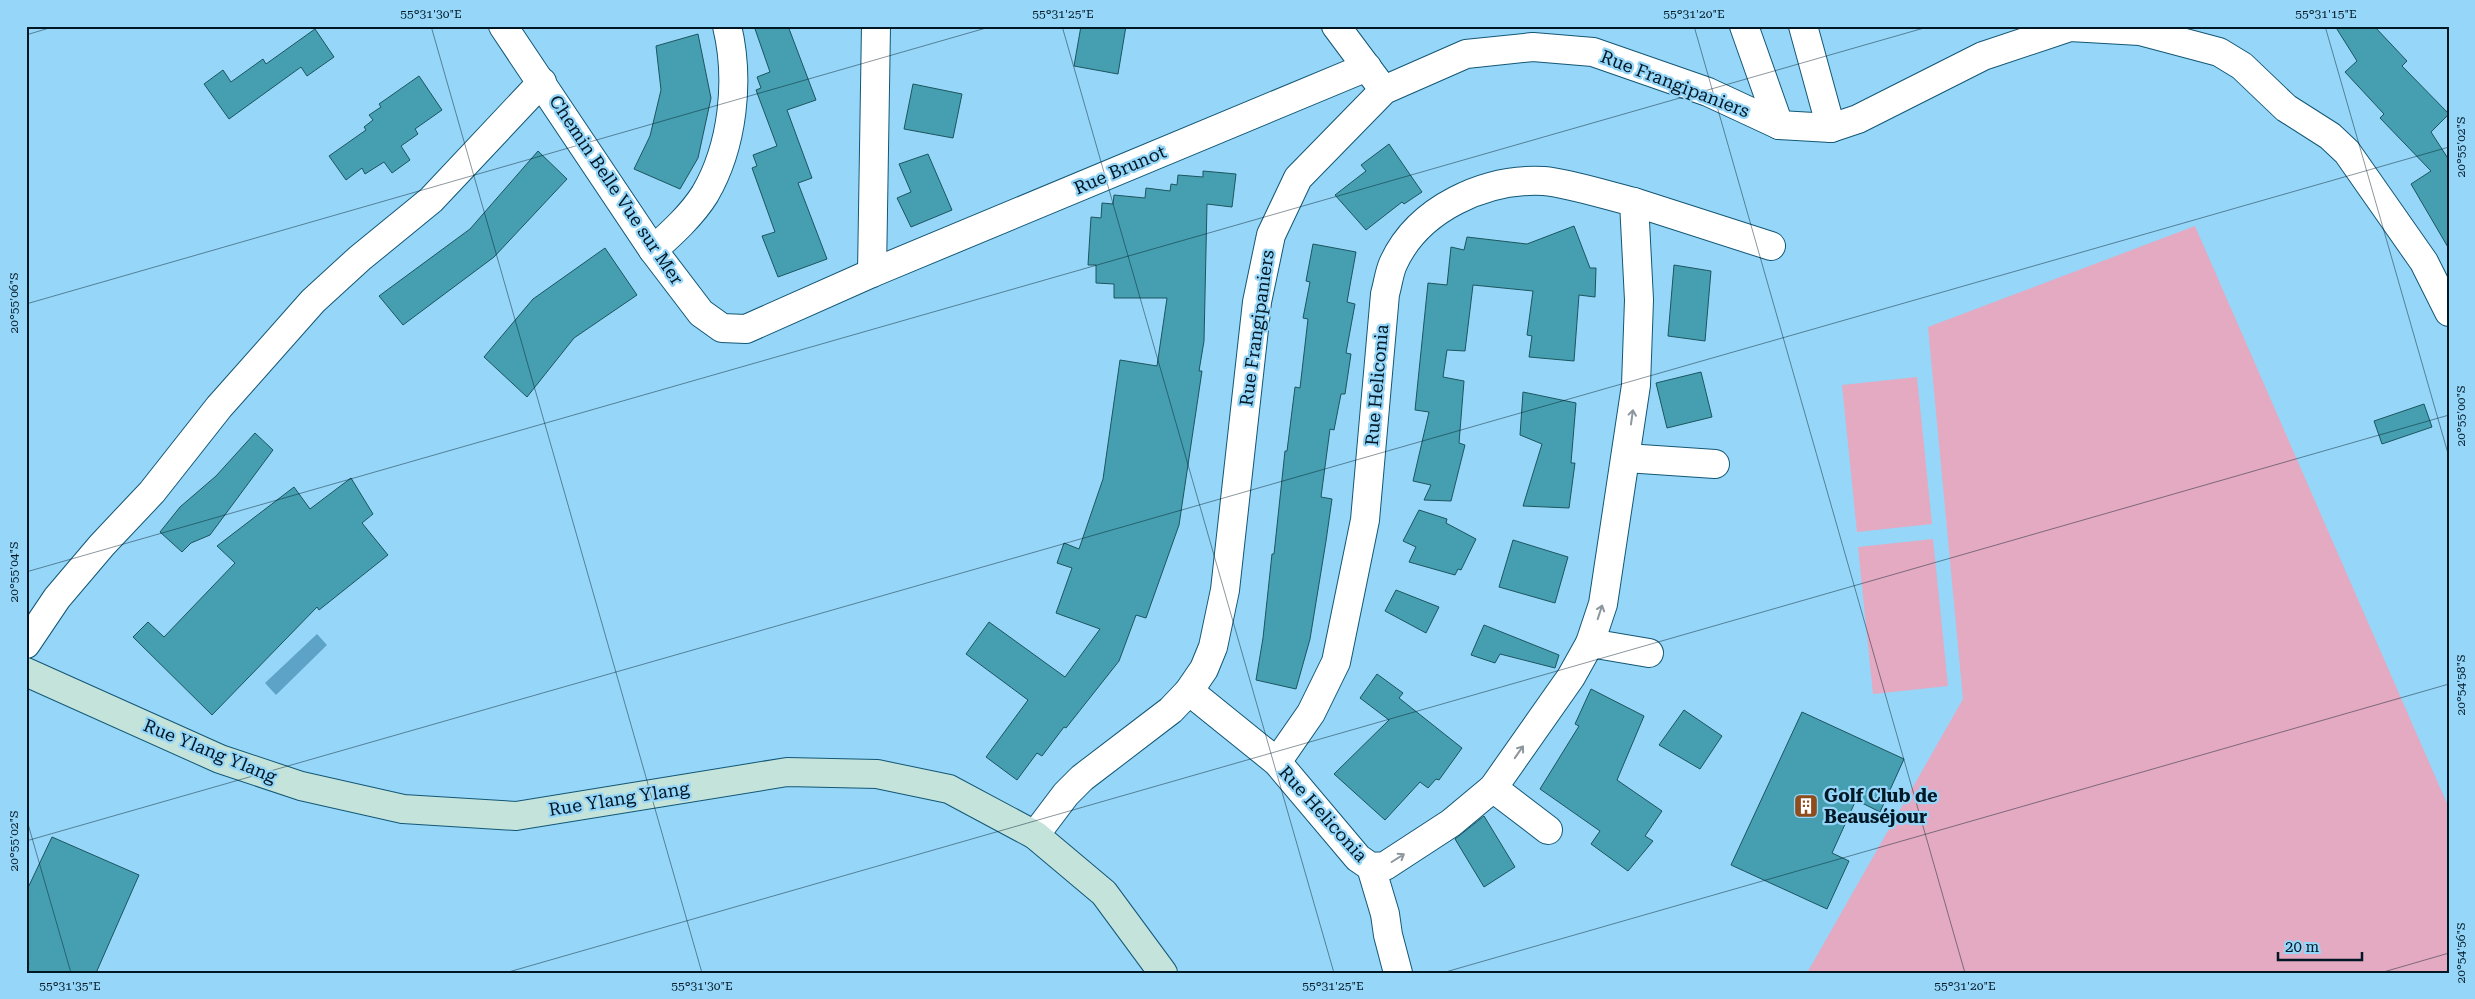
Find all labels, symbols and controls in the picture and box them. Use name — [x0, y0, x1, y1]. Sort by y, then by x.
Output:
text: 55°31'30"E — [400, 7, 462, 21]
text: 55°31'25"E — [1032, 7, 1094, 21]
text: 55°31'20"E — [1663, 7, 1725, 21]
text: 55°31'15"E — [2295, 7, 2357, 21]
street label: Rue Frangipaniers — [1598, 46, 1752, 122]
street label: Chemin Belle Vue sur Mer — [545, 91, 688, 288]
text: 20°55'02"S — [2454, 117, 2468, 177]
street label: Rue Brunot — [1071, 141, 1169, 198]
street label: Rue Frangipaniers — [1235, 248, 1278, 407]
text: 20°55'06"S — [7, 273, 21, 333]
street label: Rue Heliconia — [1361, 323, 1392, 447]
text: 20°55'00"S — [2454, 386, 2468, 446]
one-way arrow — [1627, 410, 1637, 426]
text: 20°55'04"S — [7, 542, 21, 602]
one-way arrow — [1596, 605, 1605, 620]
text: 20°54'58"S — [2454, 655, 2468, 715]
street label: Rue Ylang Ylang — [140, 714, 281, 787]
one-way arrow — [1514, 745, 1524, 759]
street label: Rue Heliconia — [1275, 761, 1372, 866]
street label: Rue Ylang Ylang — [547, 777, 691, 820]
place label: Golf Club de Beauséjour — [1824, 785, 1938, 827]
building icon: Golf Club de Beauséjour — [1793, 793, 1819, 819]
text: 20°55'02"S — [7, 811, 21, 871]
one-way arrow — [1391, 853, 1405, 863]
text: 20°54'56"S — [2454, 923, 2468, 983]
scale bar — [2278, 929, 2361, 961]
text: 20 m — [2285, 938, 2320, 956]
text: 55°31'35"E — [39, 979, 101, 993]
text: 55°31'30"E — [671, 979, 733, 993]
text: 55°31'25"E — [1302, 979, 1364, 993]
text: 55°31'20"E — [1934, 979, 1996, 993]

